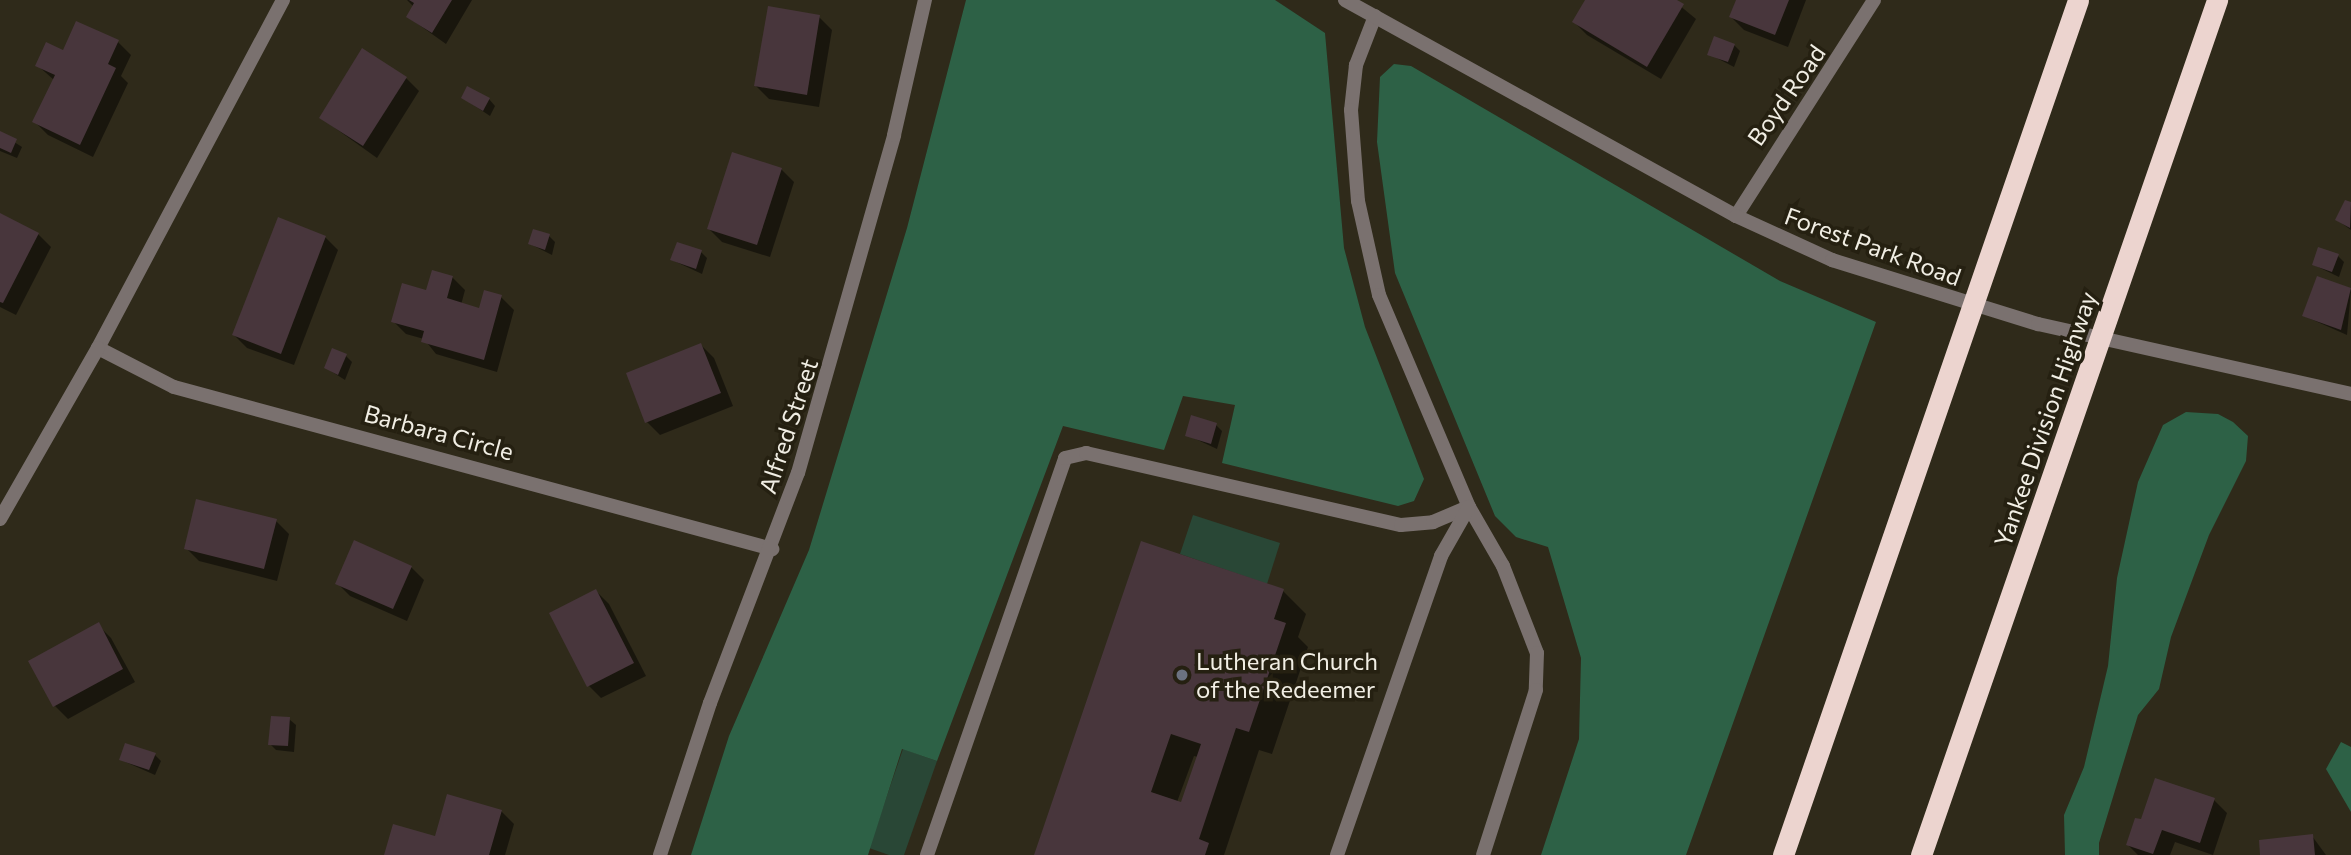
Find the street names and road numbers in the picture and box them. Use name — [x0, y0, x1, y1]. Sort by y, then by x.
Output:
street label: Boyd Road — [1741, 39, 1831, 151]
street label: Forest Park Road — [1781, 201, 1965, 291]
street label: Yankee Division Highway — [1988, 287, 2102, 551]
street label: Alfred Street — [753, 355, 823, 497]
street label: Barbara Circle — [361, 398, 517, 466]

